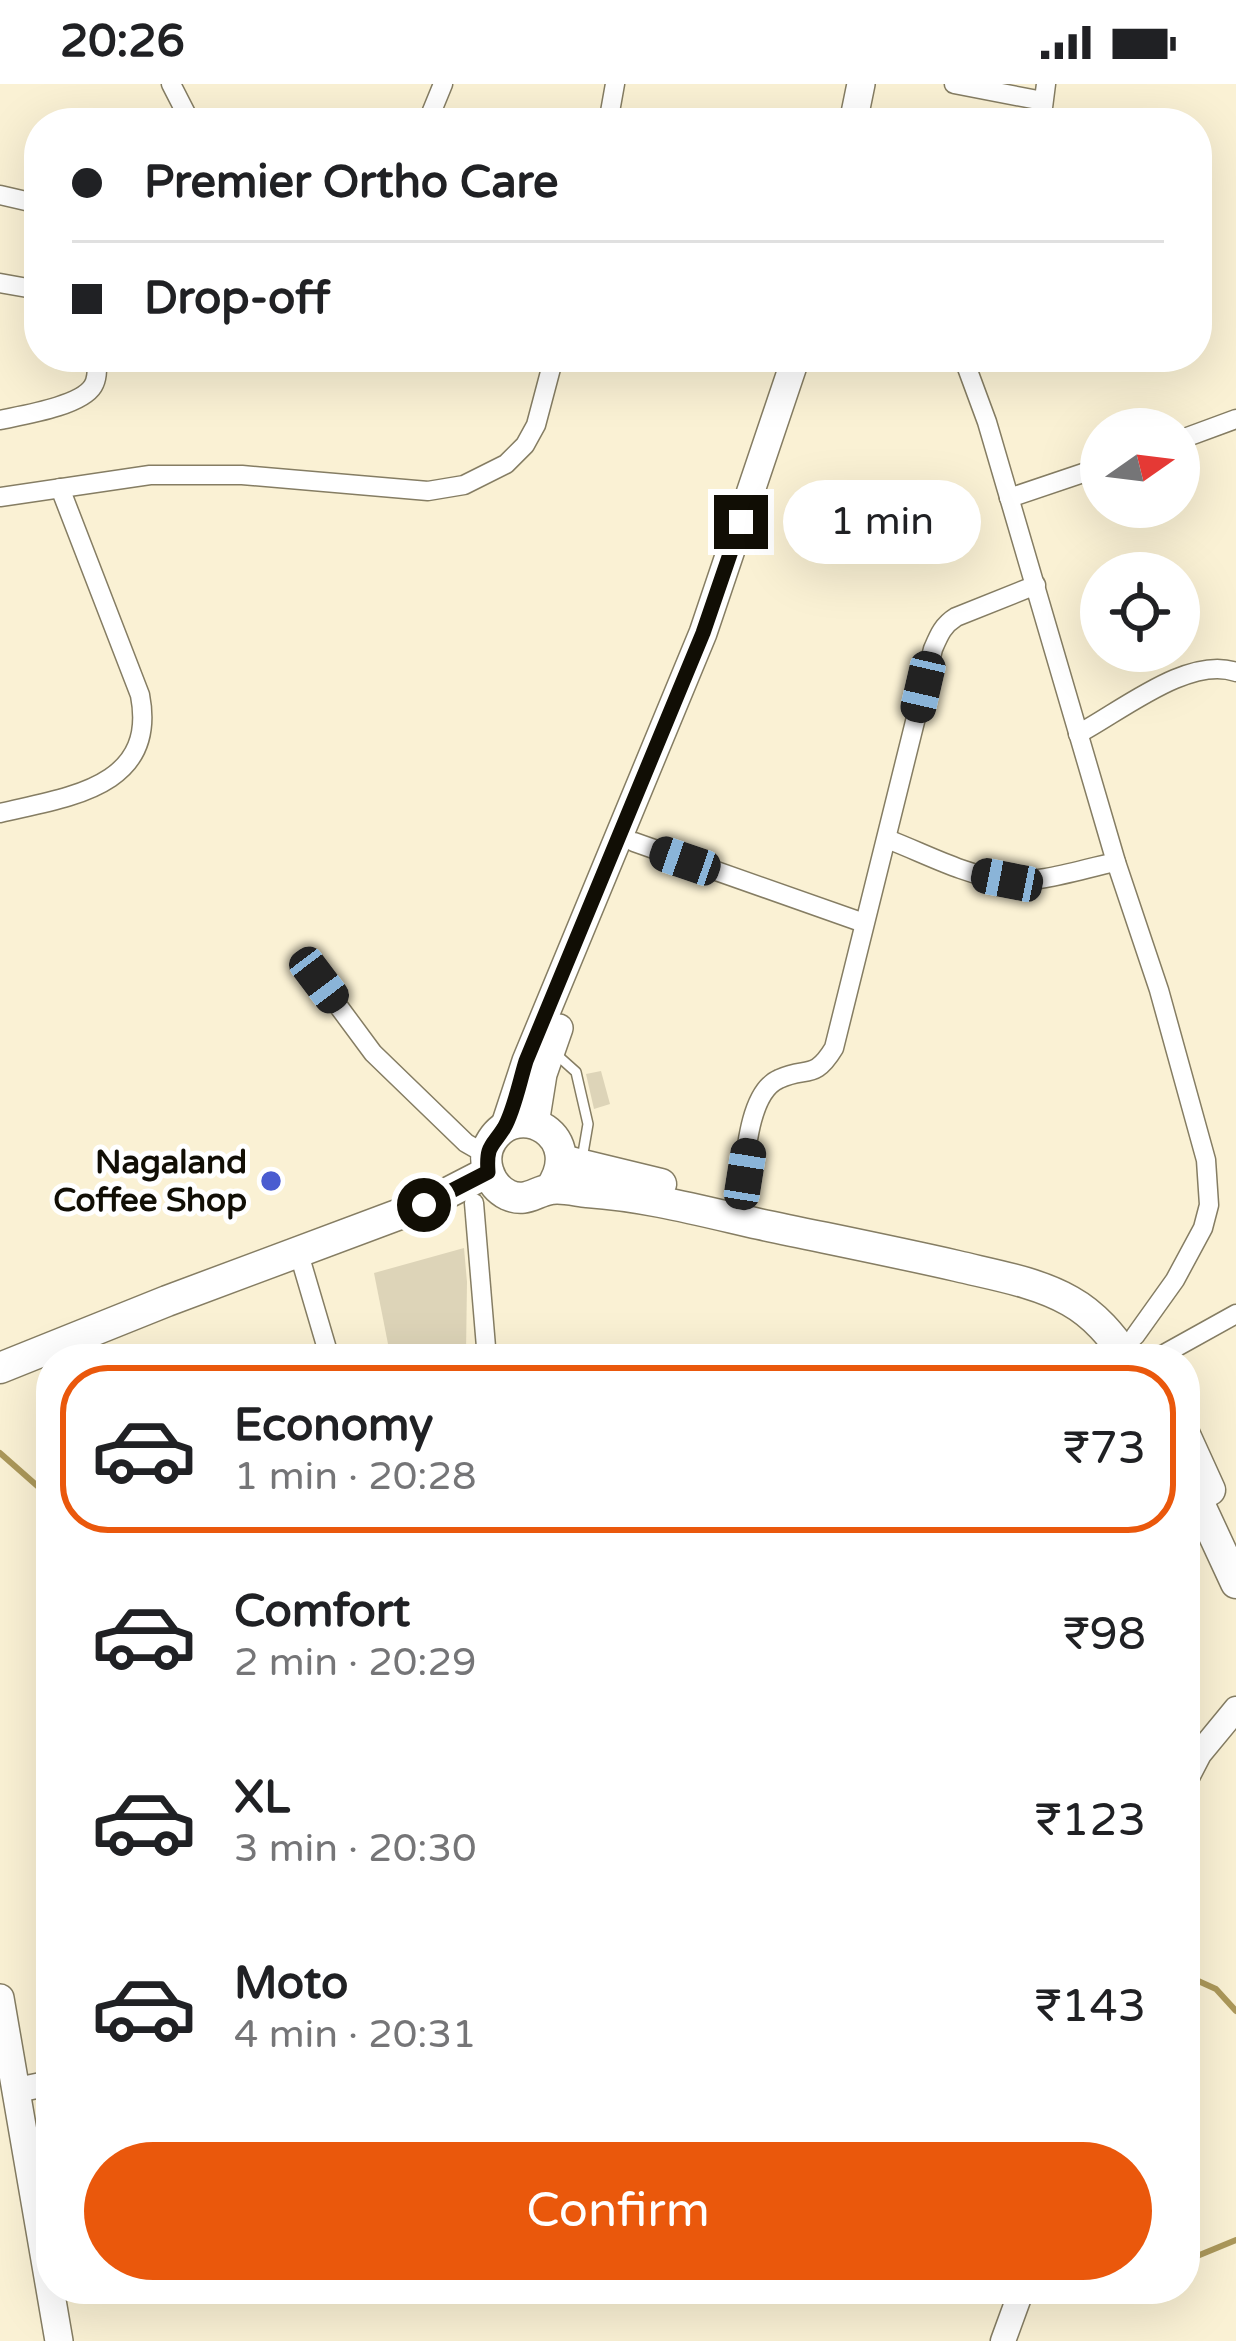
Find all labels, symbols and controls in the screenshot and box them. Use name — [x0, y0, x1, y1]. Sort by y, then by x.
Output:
text: 20:26 — [60, 15, 185, 69]
text: Premier Ortho Care — [144, 156, 558, 210]
text: Drop-off — [144, 272, 330, 326]
north arrow — [1080, 408, 1200, 528]
map controls — [1080, 408, 1200, 672]
callout: 1 min — [783, 480, 981, 564]
route end — [714, 495, 768, 549]
text: 1 min — [830, 498, 934, 545]
button: locate — [1080, 552, 1200, 672]
car — [897, 648, 949, 726]
car — [645, 832, 725, 890]
car — [968, 855, 1046, 905]
car — [283, 940, 355, 1020]
car — [722, 1136, 768, 1212]
place label: Nagaland Coffee Shop — [53, 1143, 247, 1220]
marker: Nagaland Coffee Shop — [258, 1168, 284, 1194]
route start — [397, 1178, 451, 1232]
icon: car — [90, 1395, 198, 1503]
text: Economy — [234, 1399, 433, 1453]
text: ₹73 — [1063, 1422, 1146, 1476]
text: 1 min · 20:28 — [234, 1453, 476, 1500]
icon: car — [90, 1581, 198, 1689]
text: Comfort — [234, 1585, 410, 1639]
text: ₹98 — [1063, 1608, 1146, 1662]
text: 2 min · 20:29 — [234, 1639, 476, 1686]
icon: car — [90, 1767, 198, 1875]
text: XL — [234, 1771, 290, 1825]
text: ₹123 — [1035, 1794, 1146, 1848]
text: 3 min · 20:30 — [234, 1825, 476, 1872]
icon: car — [90, 1953, 198, 2061]
text: Moto — [234, 1957, 348, 2011]
text: ₹143 — [1035, 1980, 1146, 2034]
text: 4 min · 20:31 — [234, 2011, 476, 2058]
button: Confirm — [84, 2142, 1152, 2280]

